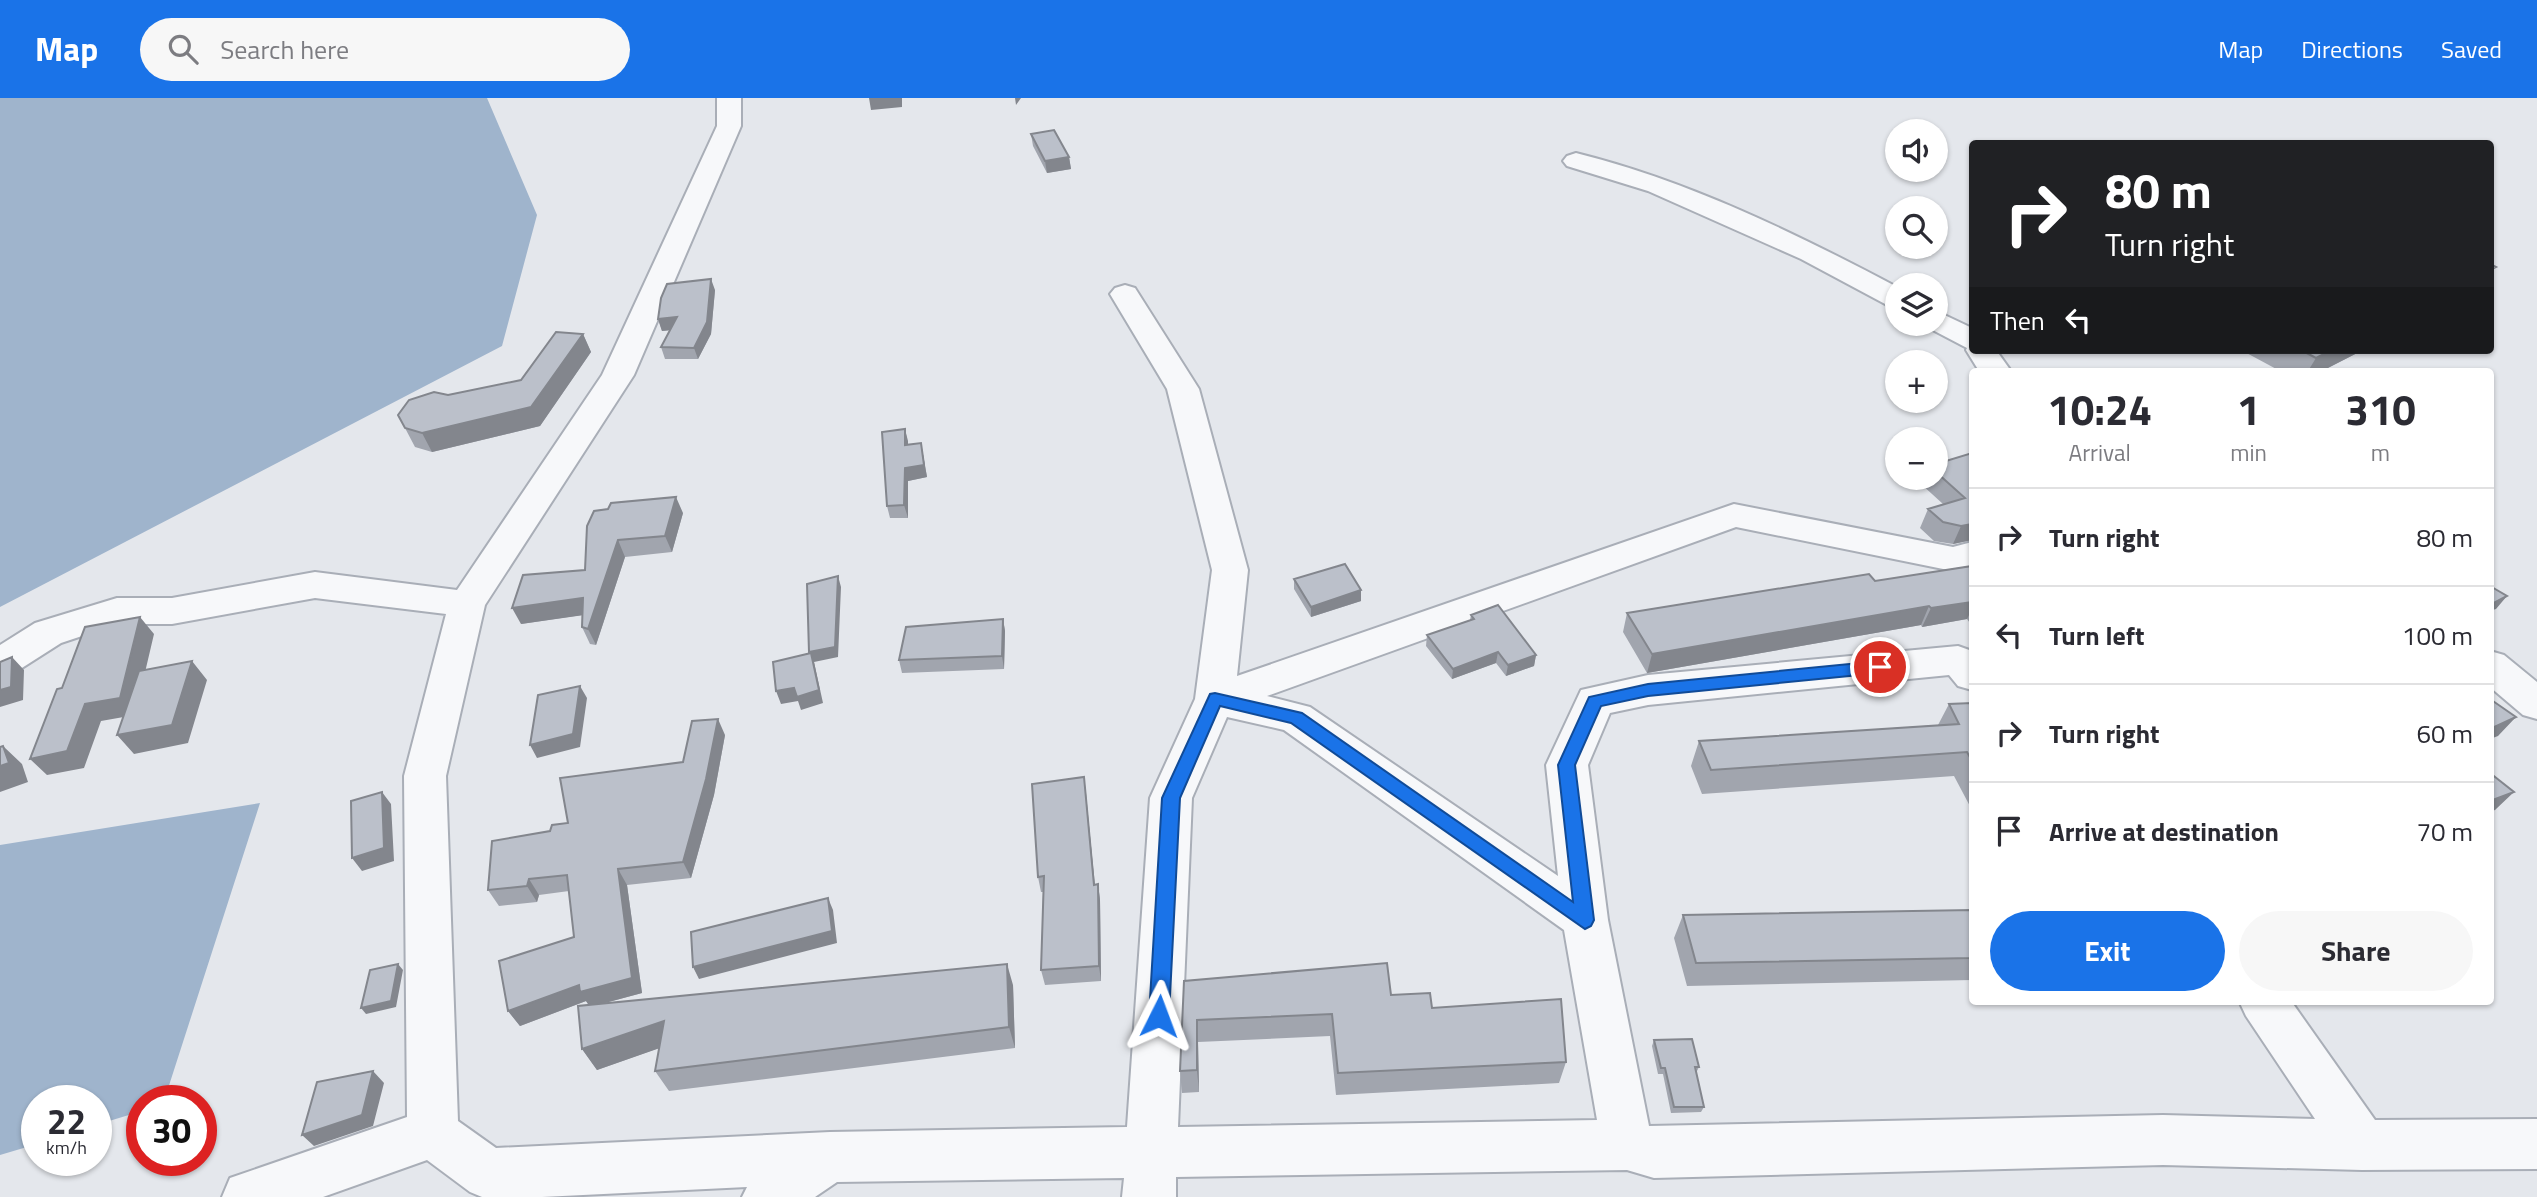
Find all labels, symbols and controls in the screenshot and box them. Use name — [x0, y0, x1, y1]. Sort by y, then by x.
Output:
search box — [140, 18, 630, 81]
text: Map — [35, 24, 98, 74]
icon: search — [164, 30, 202, 68]
text: Search here — [220, 30, 349, 69]
text: Map — [2218, 31, 2263, 67]
text: Directions — [2301, 31, 2403, 67]
text: Saved — [2441, 31, 2502, 67]
map controls — [1885, 119, 1948, 490]
button: sound — [1885, 119, 1948, 182]
text: 80 m — [2105, 152, 2212, 227]
icon: right — [1990, 168, 2081, 259]
button: search — [1885, 196, 1948, 259]
text: Turn right — [2105, 220, 2234, 268]
button: layers — [1885, 273, 1948, 336]
text: Then — [1990, 301, 2045, 340]
icon: left — [2059, 301, 2097, 339]
button: + — [1885, 350, 1948, 413]
text: 10:24 — [2047, 377, 2152, 441]
text: 1 — [2237, 377, 2260, 441]
text: 310 — [2345, 377, 2416, 441]
button: − — [1885, 427, 1948, 490]
text: Arrival — [2068, 435, 2131, 470]
text: min — [2230, 435, 2267, 470]
text: m — [2371, 435, 2390, 470]
icon: right — [1990, 518, 2028, 556]
text: Turn right — [2049, 518, 2160, 557]
text: 80 m — [2416, 518, 2473, 557]
icon: left — [1990, 616, 2028, 654]
text: Turn left — [2049, 616, 2144, 655]
text: 100 m — [2402, 616, 2473, 655]
pin — [1850, 637, 1910, 697]
icon: arrive — [1861, 648, 1899, 686]
icon: right — [1990, 714, 2028, 752]
text: Turn right — [2049, 714, 2160, 753]
text: 60 m — [2416, 714, 2473, 753]
icon: arrive — [1990, 812, 2028, 850]
text: Arrive at destination — [2049, 812, 2279, 851]
text: 70 m — [2416, 812, 2473, 851]
button: Exit — [1990, 911, 2225, 991]
button: Share — [2239, 911, 2473, 991]
position arrow — [1122, 979, 1196, 1053]
speed limit sign: 30 — [126, 1085, 217, 1176]
text: 22 — [47, 1094, 86, 1148]
text: km/h — [46, 1134, 87, 1161]

